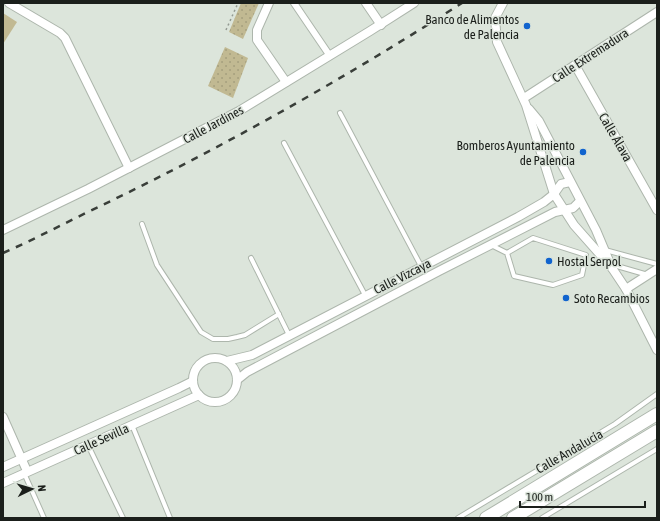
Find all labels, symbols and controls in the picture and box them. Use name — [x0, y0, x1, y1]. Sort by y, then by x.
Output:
place label: Banco de Alimentos de Palencia — [425, 12, 519, 42]
marker: Banco de Alimentos de Palencia — [522, 21, 532, 31]
street label: Calle Extremadura — [549, 25, 631, 86]
street label: Calle Jardines — [180, 102, 246, 147]
street label: Calle Álava — [596, 110, 635, 164]
place label: Bomberos Ayuntamiento de Palencia — [457, 138, 575, 168]
marker: Bomberos Ayuntamiento de Palencia — [578, 147, 588, 157]
place label: Hostal Serpol — [557, 254, 622, 269]
street label: Calle Vizcaya — [371, 256, 433, 297]
marker: Hostal Serpol — [544, 256, 554, 266]
place label: Soto Recambios — [574, 291, 650, 306]
marker: Soto Recambios — [561, 293, 571, 303]
street label: Calle Sevilla — [71, 421, 131, 458]
street label: Calle Andalucía — [533, 426, 605, 477]
north arrow — [12, 469, 52, 509]
scale bar — [520, 483, 645, 509]
text: N — [36, 484, 48, 492]
text: 100 m — [526, 490, 553, 504]

